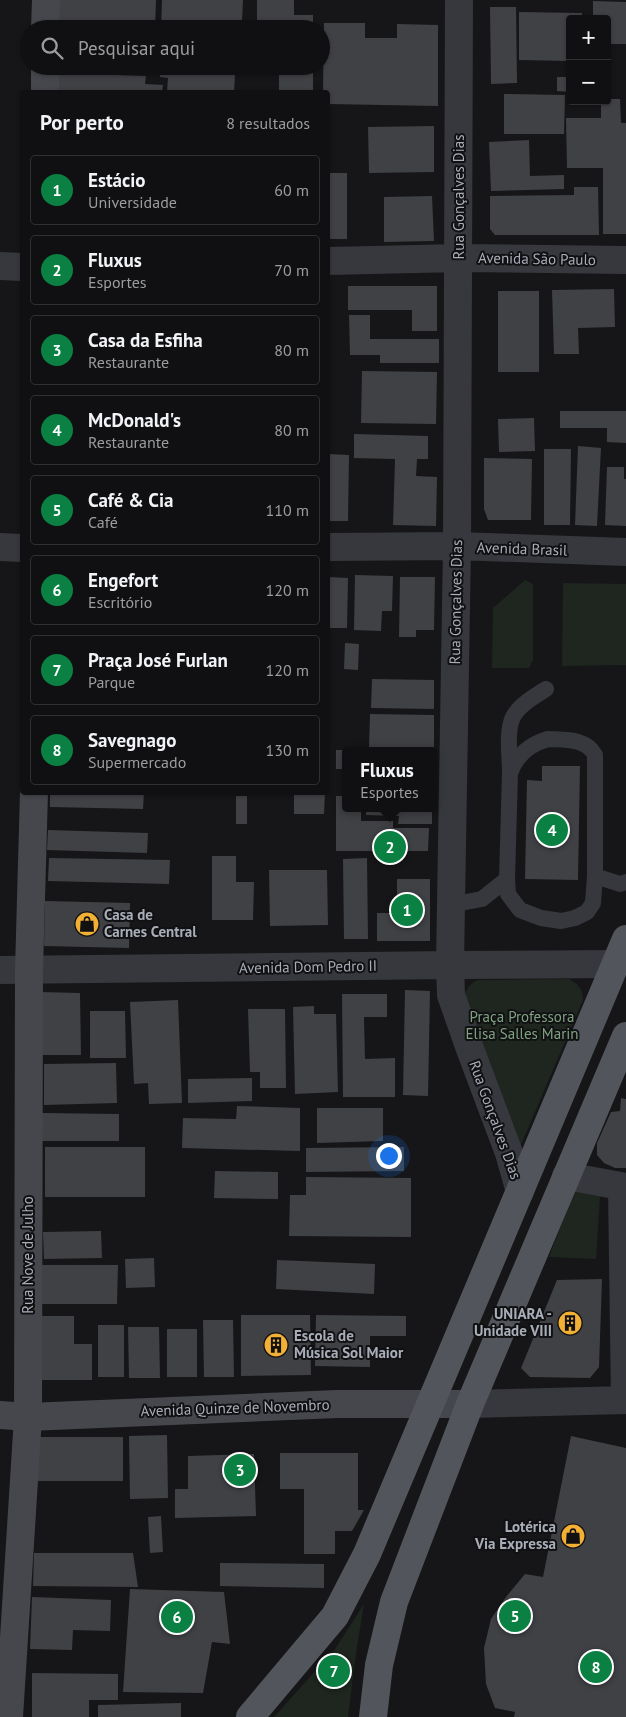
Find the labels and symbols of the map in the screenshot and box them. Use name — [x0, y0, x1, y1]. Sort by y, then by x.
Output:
street label: Rua Gonçalves Dias — [449, 135, 468, 259]
street label: Avenida São Paulo — [478, 248, 596, 269]
street label: Avenida Brasil — [476, 537, 568, 560]
street label: Rua Gonçalves Dias — [445, 539, 466, 665]
pin: 4 — [536, 811, 568, 849]
pin: 2 — [374, 828, 406, 866]
pin: 1 — [391, 891, 423, 929]
place label: Casa de Carnes Central — [104, 905, 197, 941]
shop icon: Casa de Carnes Central — [74, 911, 100, 937]
street label: Avenida Dom Pedro II — [239, 956, 377, 977]
park label: Praça Professora Elisa Salles Marin — [466, 1007, 578, 1043]
street label: Rua Gonçalves Dias — [465, 1058, 526, 1182]
your location — [376, 1143, 402, 1169]
street label: Rua Nove de Julho — [18, 1196, 37, 1314]
place label: UNIARA - Unidade VIII — [474, 1304, 552, 1340]
building icon: UNIARA - Unidade VIII — [557, 1310, 583, 1336]
place label: Escola de Música Sol Maior — [294, 1326, 404, 1362]
building icon: Escola de Música Sol Maior — [263, 1332, 289, 1358]
street label: Avenida Quinze de Novembro — [140, 1395, 330, 1420]
pin: 3 — [224, 1451, 256, 1489]
place label: Lotérica Via Expressa — [474, 1517, 556, 1553]
shop icon: Lotérica Via Expressa — [560, 1523, 586, 1549]
pin: 5 — [499, 1597, 531, 1635]
pin: 6 — [161, 1598, 193, 1636]
pin: 8 — [580, 1648, 612, 1686]
pin: 7 — [318, 1652, 350, 1690]

